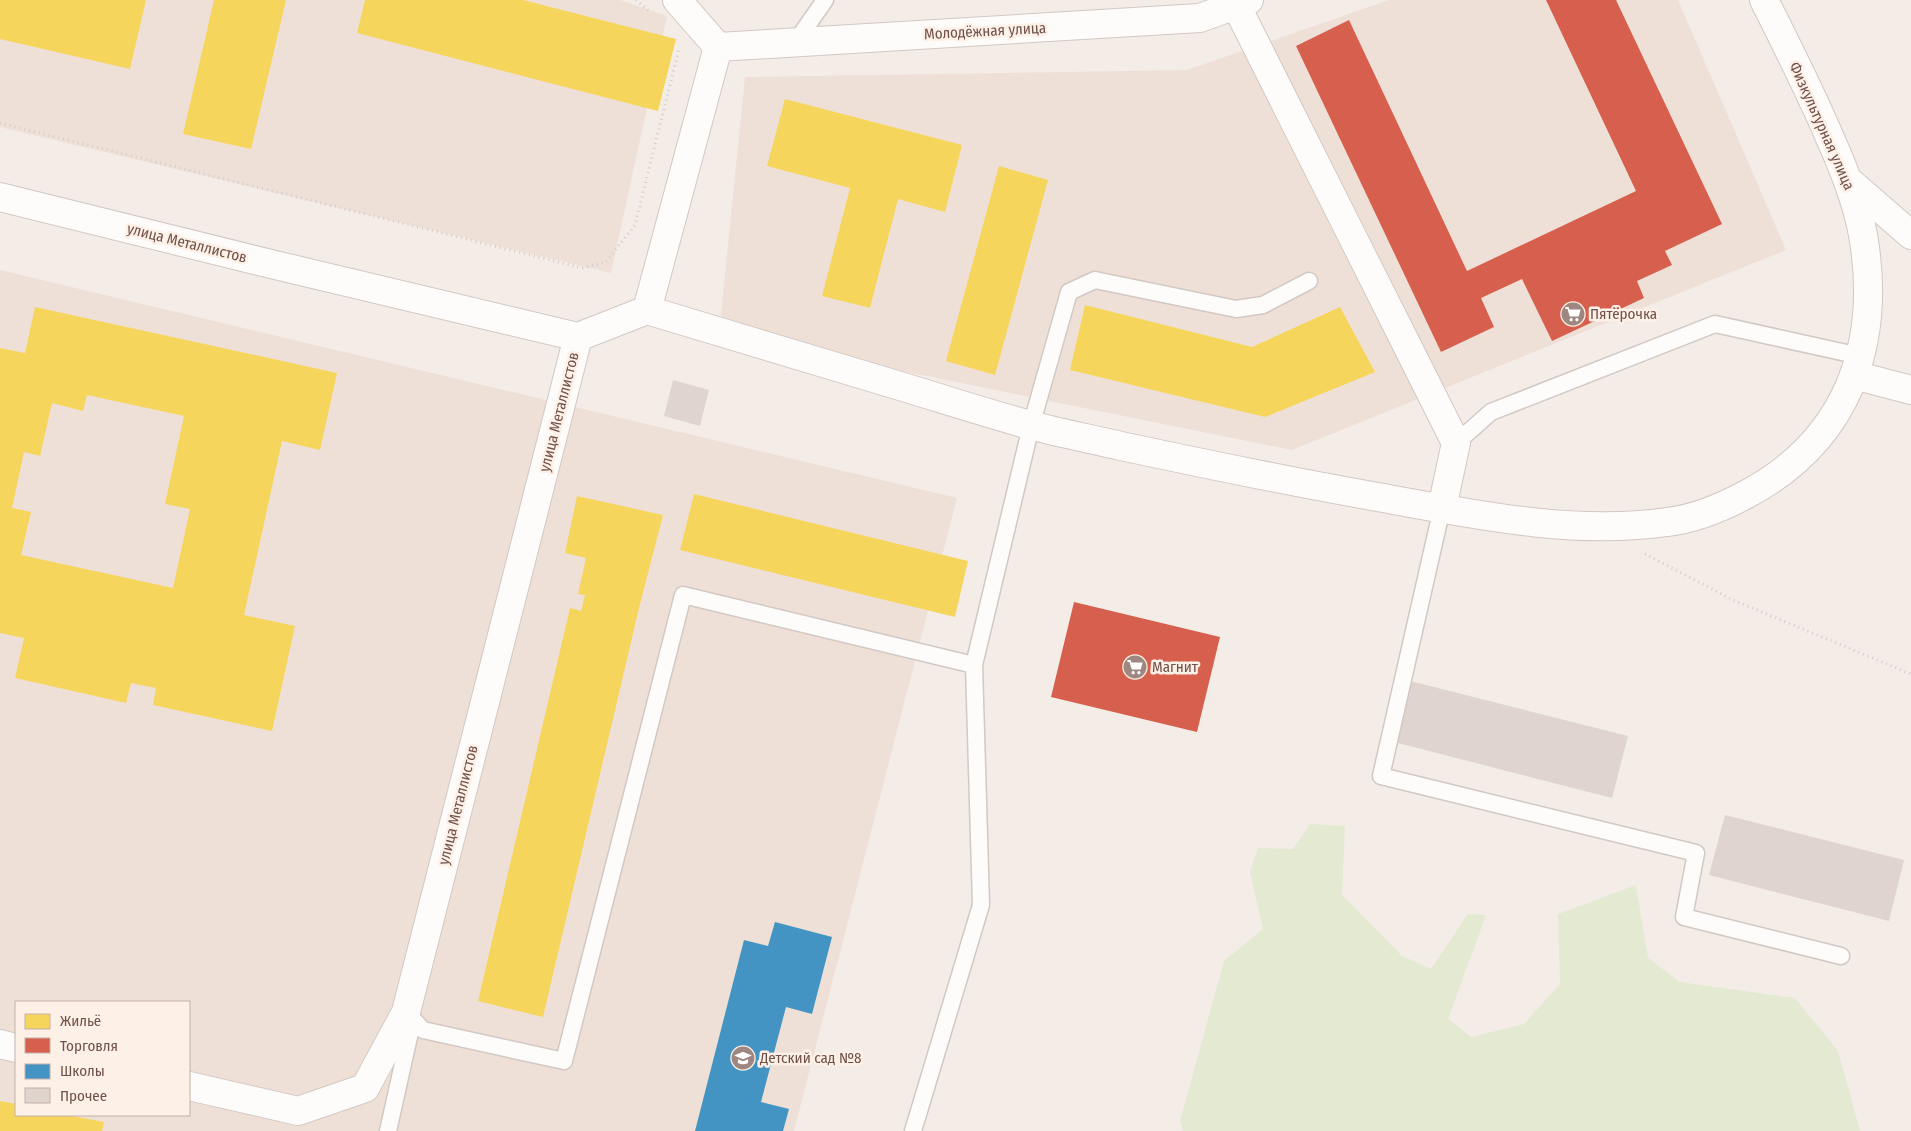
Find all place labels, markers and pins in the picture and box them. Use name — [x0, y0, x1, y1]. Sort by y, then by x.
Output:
supermarket icon: Пятёрочка — [1560, 301, 1586, 327]
place label: Пятёрочка — [1590, 305, 1657, 323]
supermarket icon: Магнит — [1122, 654, 1148, 680]
place label: Магнит — [1152, 658, 1199, 676]
school or university icon: Детский сад №8 — [730, 1045, 756, 1071]
place label: Детский сад №8 — [759, 1049, 862, 1067]

